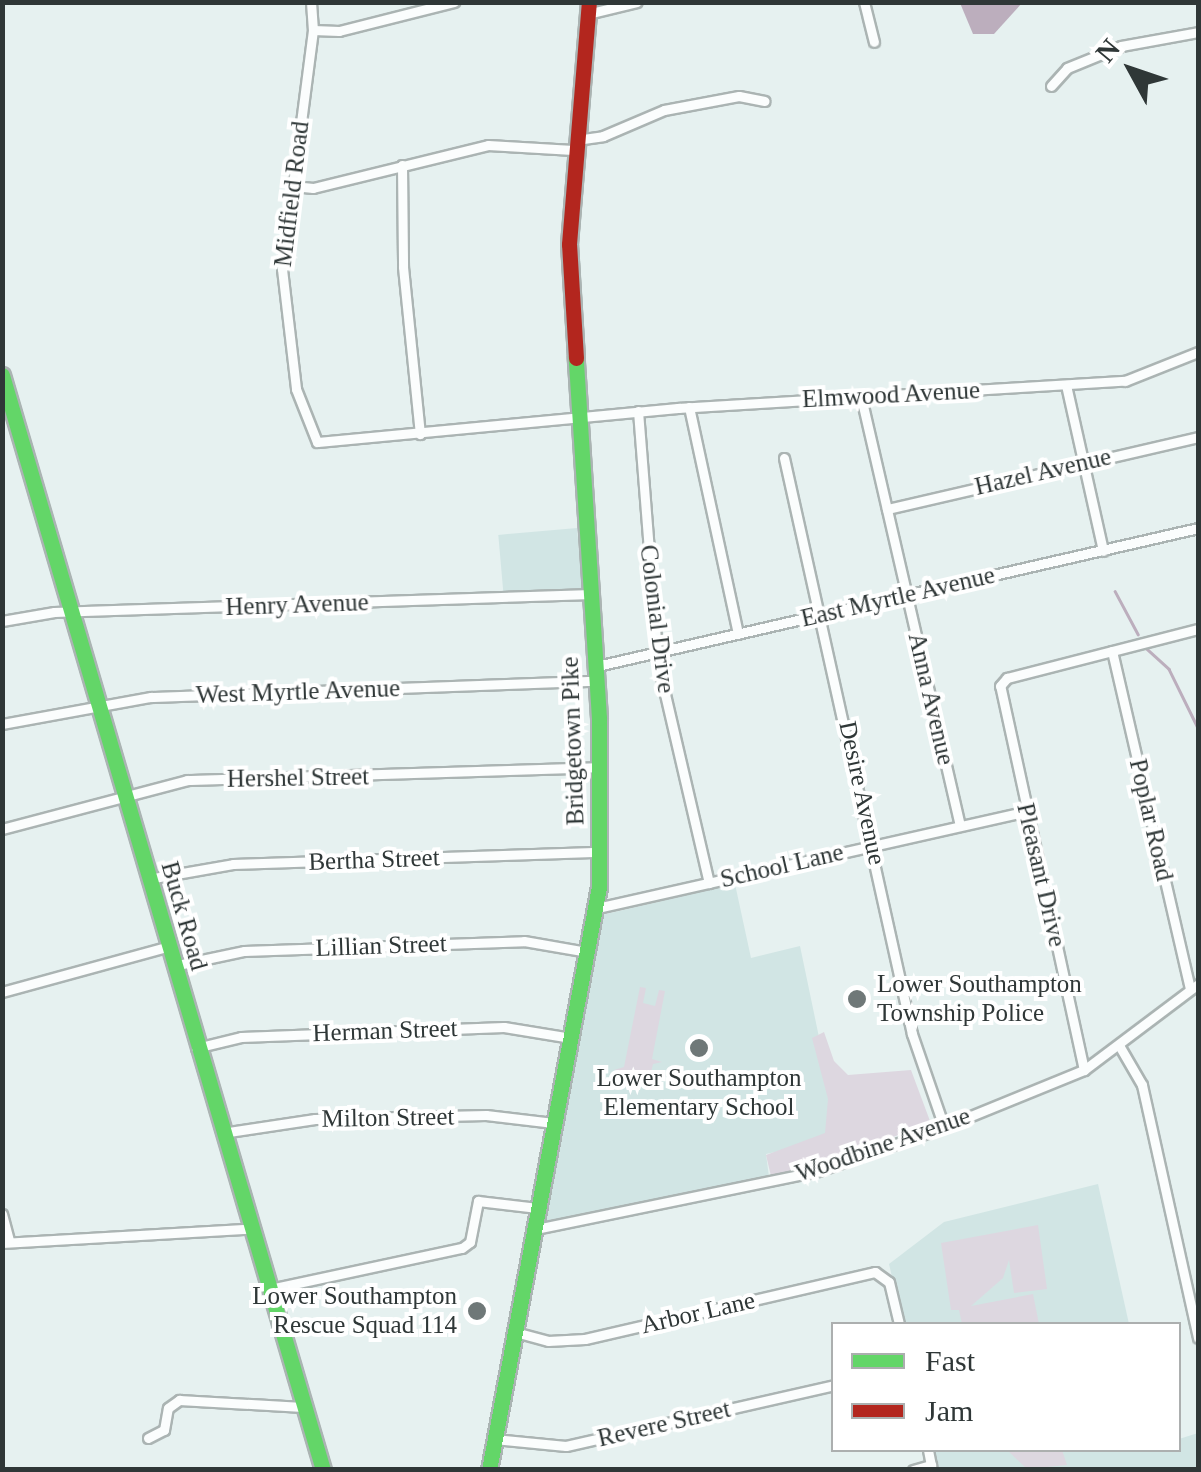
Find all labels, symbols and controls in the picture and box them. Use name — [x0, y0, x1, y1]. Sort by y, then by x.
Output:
north arrow — [1081, 20, 1181, 120]
text: N — [1089, 33, 1126, 68]
street label: Midfield Road — [268, 119, 316, 269]
street label: Elmwood Avenue — [801, 375, 981, 415]
street label: Hazel Avenue — [971, 442, 1115, 502]
street label: Colonial Drive — [633, 543, 681, 695]
street label: East Myrtle Avenue — [797, 560, 999, 634]
street label: Henry Avenue — [224, 587, 370, 623]
street label: Anna Avenue — [901, 629, 961, 769]
street label: Bridgetown Pike — [555, 656, 591, 826]
street label: West Myrtle Avenue — [195, 673, 401, 711]
street label: Desire Avenue — [832, 718, 892, 868]
street label: Poplar Road — [1122, 756, 1180, 884]
street label: Hershel Street — [227, 762, 369, 794]
street label: Pleasant Drive — [1010, 800, 1072, 950]
street label: School Lane — [717, 837, 847, 895]
street label: Bertha Street — [308, 843, 440, 877]
street label: Buck Road — [154, 858, 214, 974]
street label: Lillian Street — [315, 929, 447, 963]
place label: Lower Southampton Township Police — [877, 970, 1082, 1029]
marker: Lower Southampton Township Police — [846, 988, 868, 1010]
street label: Herman Street — [312, 1013, 458, 1049]
marker: Lower Southampton Elementary School — [688, 1037, 710, 1059]
place label: Lower Southampton Elementary School — [597, 1064, 801, 1123]
street label: Woodbine Avenue — [791, 1101, 975, 1189]
street label: Milton Street — [321, 1102, 455, 1134]
place label: Lower Southampton Rescue Squad 114 — [252, 1282, 457, 1341]
street label: Arbor Lane — [638, 1285, 758, 1341]
marker: Lower Southampton Rescue Squad 114 — [466, 1300, 488, 1322]
legend — [831, 1322, 1181, 1452]
text: Fast — [925, 1344, 975, 1377]
street label: Revere Street — [595, 1394, 733, 1454]
text: Jam — [925, 1394, 973, 1427]

